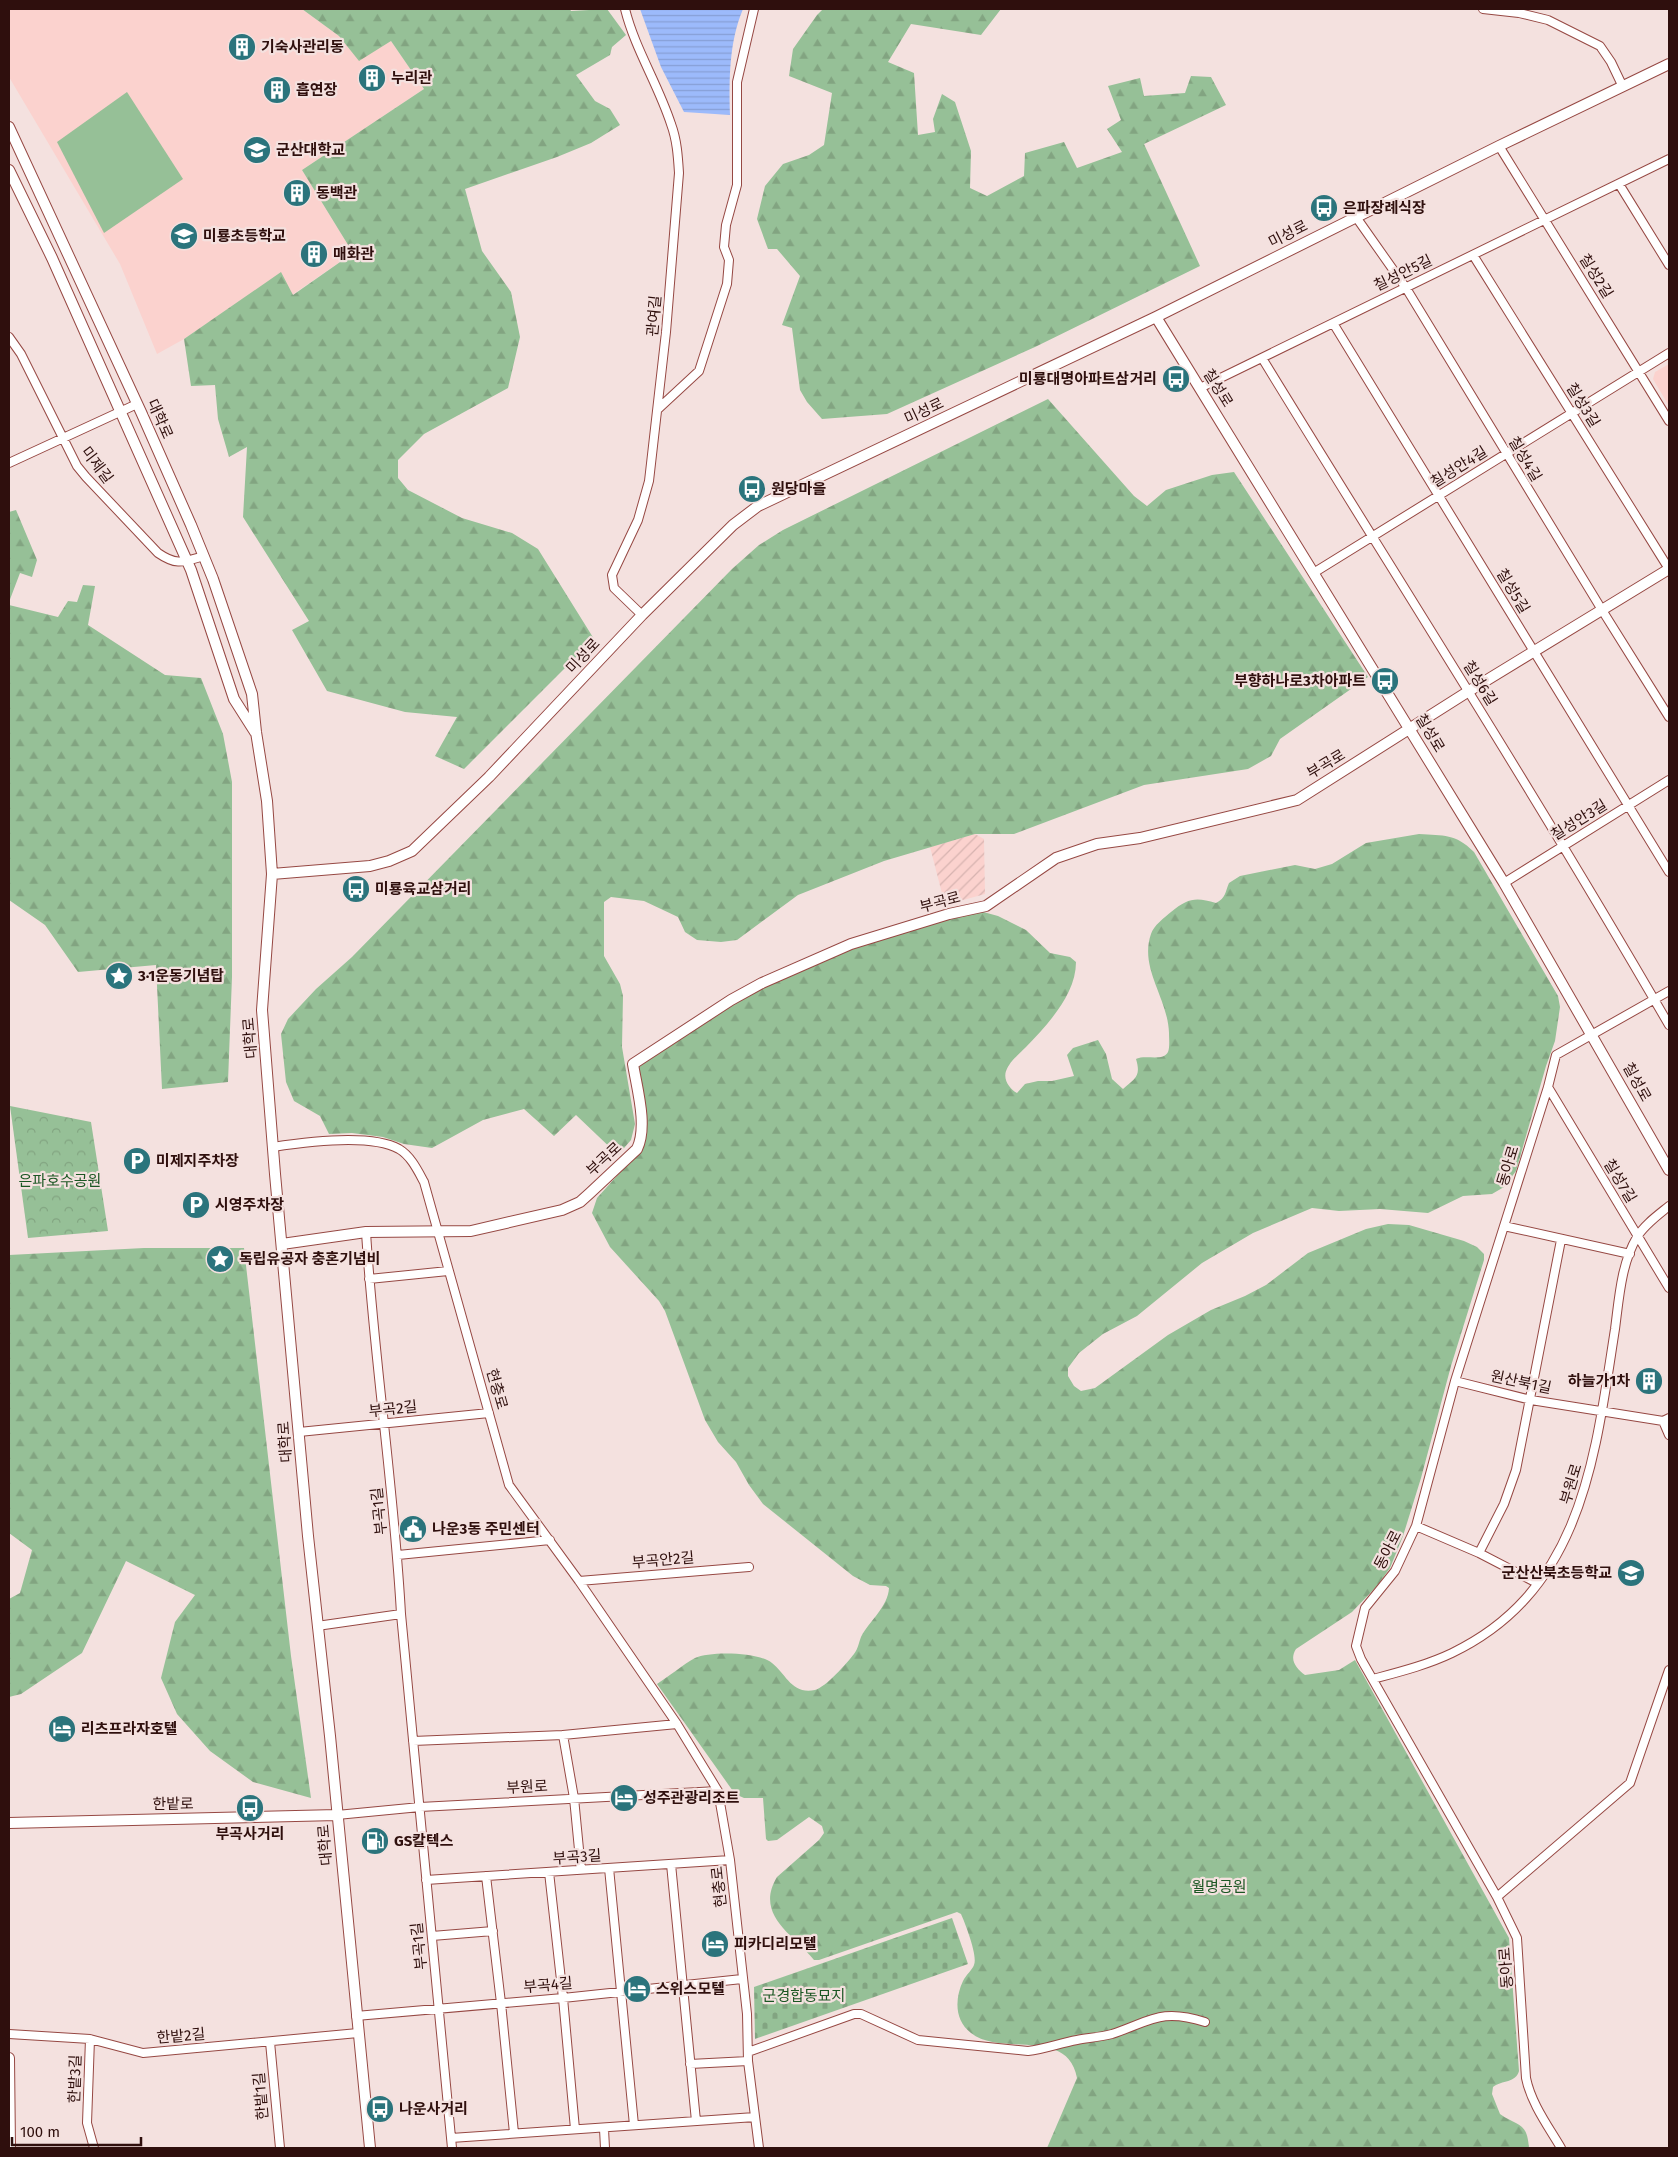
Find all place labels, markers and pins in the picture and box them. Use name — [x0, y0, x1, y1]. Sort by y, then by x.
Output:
building icon: 기숙사관리동 — [227, 32, 257, 62]
place label: 기숙사관리동 — [261, 38, 344, 56]
building icon: 누리관 — [357, 63, 387, 93]
place label: 누리관 — [391, 69, 433, 87]
building icon: 흡연장 — [262, 75, 292, 105]
place label: 흡연장 — [296, 81, 338, 99]
school or university icon: 군산대학교 — [242, 135, 272, 165]
place label: 군산대학교 — [276, 141, 345, 159]
building icon: 동백관 — [282, 178, 312, 208]
place label: 동백관 — [316, 184, 358, 202]
bus stop icon: 은파장례식장 — [1309, 193, 1339, 223]
place label: 은파장례식장 — [1343, 199, 1426, 217]
school or university icon: 미룡초등학교 — [169, 221, 199, 251]
place label: 미룡초등학교 — [203, 227, 286, 245]
building icon: 매화관 — [299, 239, 329, 269]
place label: 매화관 — [333, 245, 375, 263]
bus stop icon: 미룡대명아파트삼거리 — [1161, 364, 1191, 394]
place label: 미룡대명아파트삼거리 — [1019, 370, 1157, 388]
bus stop icon: 원당마을 — [737, 474, 767, 504]
place label: 원당마을 — [771, 480, 826, 498]
bus stop icon: 부향하나로3차아파트 — [1370, 666, 1400, 696]
place label: 부향하나로3차아파트 — [1234, 672, 1366, 690]
bus stop icon: 미룡육교삼거리 — [341, 874, 371, 904]
place label: 미룡육교삼거리 — [375, 880, 472, 898]
place icon: 3·1운동기념탑 — [104, 961, 134, 991]
place label: 3·1운동기념탑 — [137, 967, 224, 985]
parking icon: 미제지주차장 — [122, 1146, 152, 1176]
place label: 미제지주차장 — [156, 1152, 239, 1170]
parking icon: 시영주차장 — [181, 1190, 211, 1220]
place label: 시영주차장 — [215, 1196, 284, 1214]
place icon: 독립유공자 충혼기념비 — [205, 1244, 235, 1274]
place label: 독립유공자 충혼기념비 — [239, 1250, 381, 1268]
building icon: 하늘가1차 — [1634, 1366, 1664, 1396]
place label: 하늘가1차 — [1568, 1372, 1630, 1390]
public building icon: 나운3동 주민센터 — [398, 1514, 428, 1544]
place label: 나운3동 주민센터 — [432, 1520, 540, 1538]
school or university icon: 군산산북초등학교 — [1616, 1558, 1646, 1588]
place label: 군산산북초등학교 — [1502, 1564, 1612, 1582]
hotel icon: 리츠프라자호텔 — [47, 1714, 77, 1744]
place label: 리츠프라자호텔 — [81, 1720, 178, 1738]
hotel icon: 성주관광리조트 — [609, 1783, 639, 1813]
place label: 성주관광리조트 — [643, 1789, 740, 1807]
bus stop icon: 부곡사거리 — [235, 1793, 265, 1823]
place label: 부곡사거리 — [215, 1825, 285, 1843]
fuel station icon: GS칼텍스 — [360, 1826, 390, 1856]
place label: GS칼텍스 — [394, 1832, 454, 1850]
hotel icon: 피카디리모텔 — [700, 1929, 730, 1959]
place label: 피카디리모텔 — [734, 1935, 817, 1953]
hotel icon: 스위스모텔 — [622, 1974, 652, 2004]
place label: 스위스모텔 — [656, 1980, 725, 1998]
bus stop icon: 나운사거리 — [365, 2094, 395, 2124]
place label: 나운사거리 — [399, 2100, 468, 2118]

